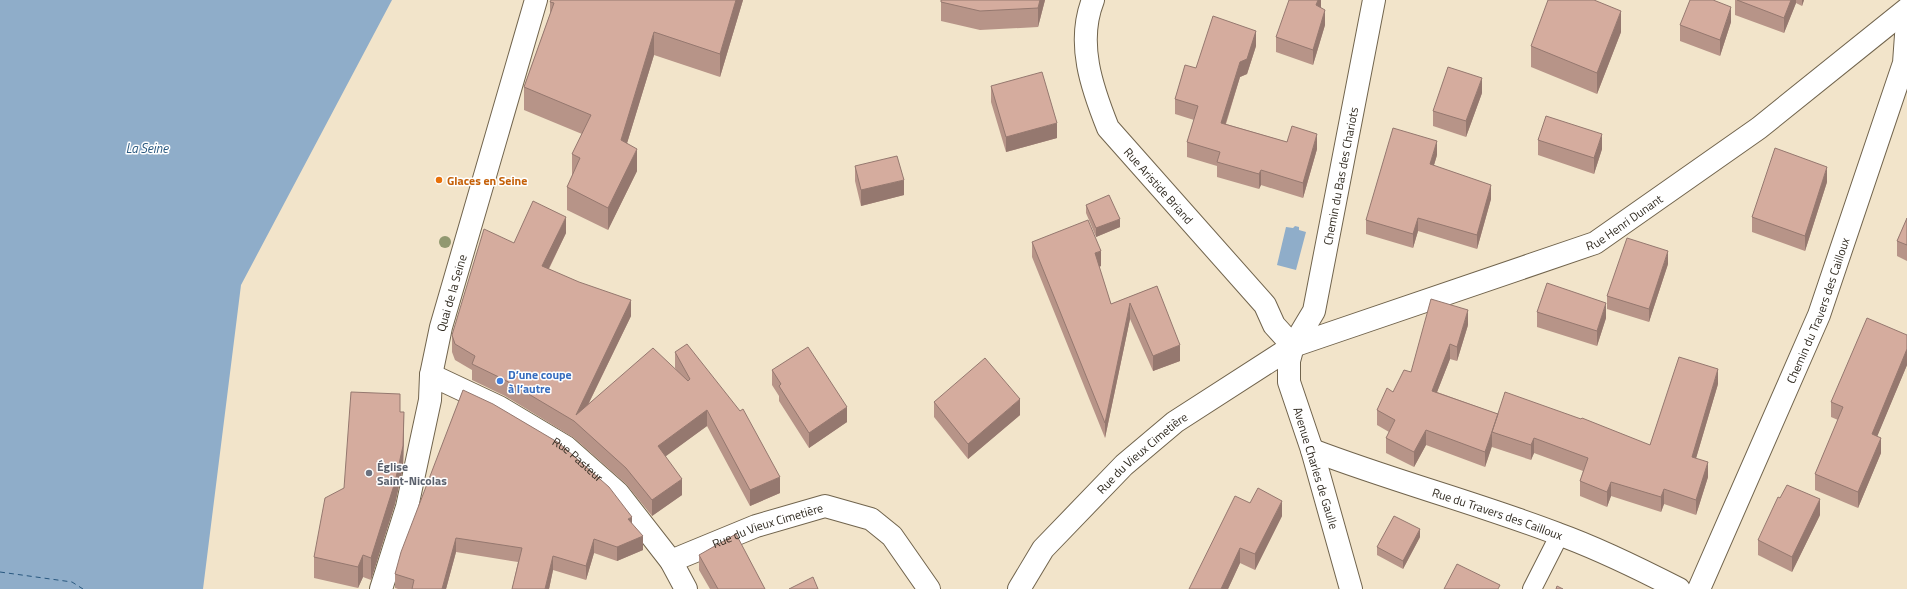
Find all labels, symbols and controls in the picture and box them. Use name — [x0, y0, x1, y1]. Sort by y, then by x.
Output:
street label: Chemin du Bas des Chariots — [1317, 105, 1363, 247]
water label: La Seine — [126, 138, 169, 158]
street label: Rue Aristide Briand — [1120, 143, 1198, 228]
place label: Glaces en Seine — [447, 171, 527, 190]
marker: Glaces en Seine — [434, 175, 444, 185]
street label: Rue Henri Dunant — [1583, 189, 1667, 255]
street label: Chemin du Travers des Cailloux — [1781, 234, 1854, 386]
street label: Quai de la Seine — [431, 252, 471, 333]
place label: D’une coupe à l’autre — [508, 365, 572, 398]
marker: D’une coupe à l’autre — [495, 376, 505, 386]
street label: Avenue Charles de Gaulle — [1288, 405, 1344, 531]
street label: Rue du Vieux Cimetière — [1092, 407, 1191, 498]
street label: Rue Pasteur — [549, 432, 608, 486]
place label: Église Saint-Nicolas — [377, 457, 447, 490]
marker: Église Saint-Nicolas — [364, 468, 374, 478]
street label: Rue du Travers des Cailloux — [1430, 482, 1566, 545]
street label: Rue du Vieux Cimetière — [709, 498, 825, 553]

